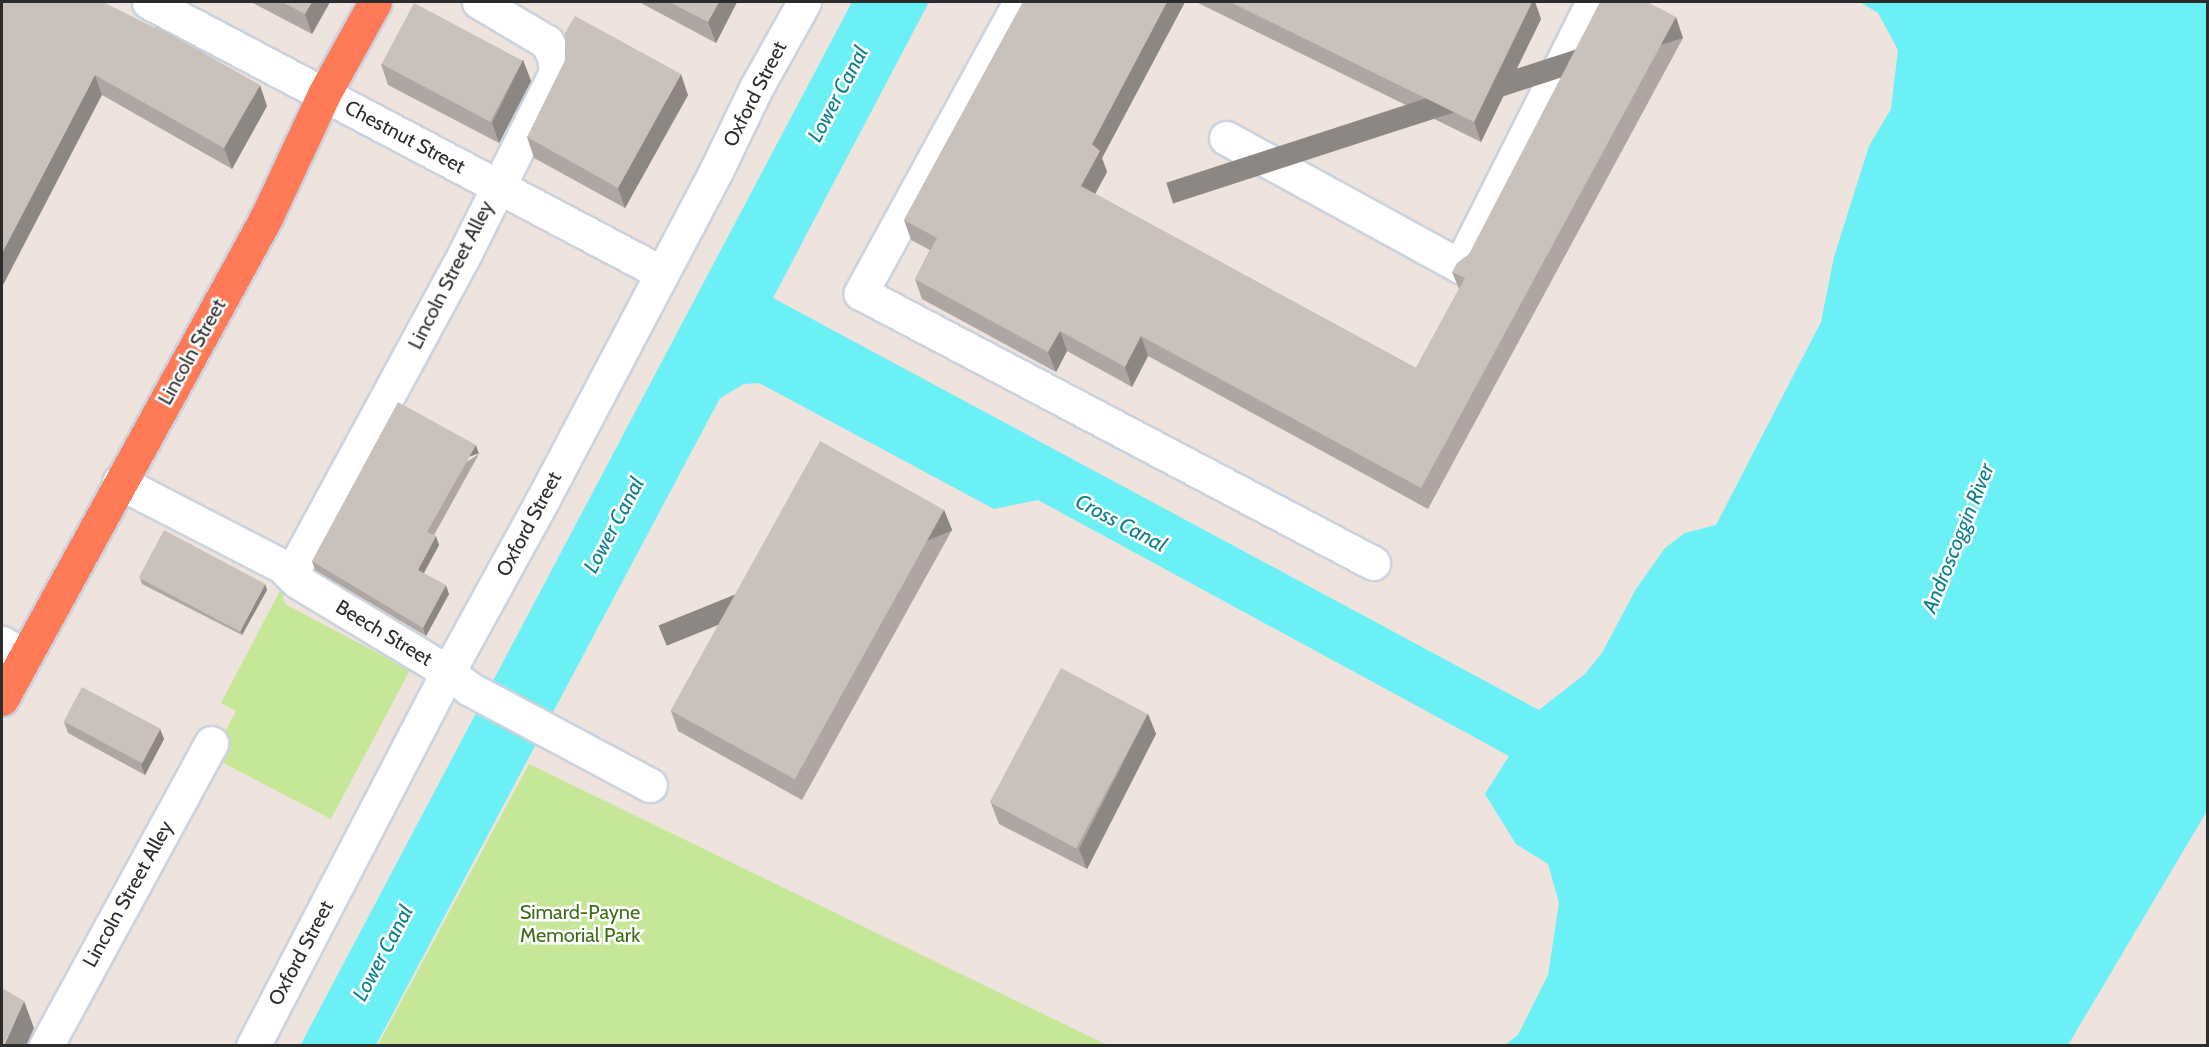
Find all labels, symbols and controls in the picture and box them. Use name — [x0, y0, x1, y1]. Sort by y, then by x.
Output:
street label: Oxford Street — [718, 37, 792, 151]
water label: Lower Canal — [802, 42, 874, 146]
street label: Chestnut Street — [341, 95, 469, 179]
street label: Lincoln Street Alley — [403, 197, 499, 353]
street label: Lincoln Street — [153, 295, 231, 409]
water label: Androscoggin River — [1917, 460, 1999, 616]
street label: Oxford Street — [491, 468, 567, 580]
water label: Lower Canal — [578, 473, 650, 577]
water label: Cross Canal — [1071, 488, 1171, 558]
street label: Beech Street — [331, 595, 437, 671]
street label: Lincoln Street Alley — [78, 817, 178, 971]
street label: Oxford Street — [263, 897, 339, 1009]
water label: Lower Canal — [347, 901, 419, 1005]
park label: Simard-Payne Memorial Park — [520, 901, 640, 948]

